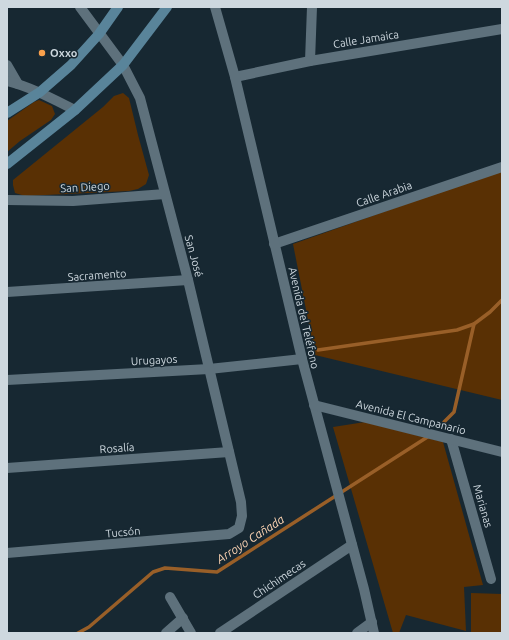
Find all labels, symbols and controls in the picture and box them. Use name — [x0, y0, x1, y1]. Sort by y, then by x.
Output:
street label: Calle Jamaica — [332, 28, 400, 50]
place label: Oxxo — [50, 47, 78, 59]
marker: Oxxo — [37, 48, 47, 58]
street label: Calle Arabia — [354, 179, 414, 209]
street label: San Diego — [60, 180, 110, 194]
street label: San José — [183, 234, 205, 278]
street label: Avenida del Teléfono — [286, 266, 322, 370]
street label: Sacramento — [67, 267, 127, 283]
street label: Urugayos — [131, 353, 178, 367]
street label: Avenida El Campanario — [355, 398, 467, 436]
street label: Rosalía — [99, 441, 135, 455]
street label: Marianas — [471, 483, 495, 529]
water label: Arroyo Cañada — [213, 512, 287, 566]
street label: Tucsón — [105, 525, 141, 539]
street label: Chichimecas — [250, 557, 308, 601]

